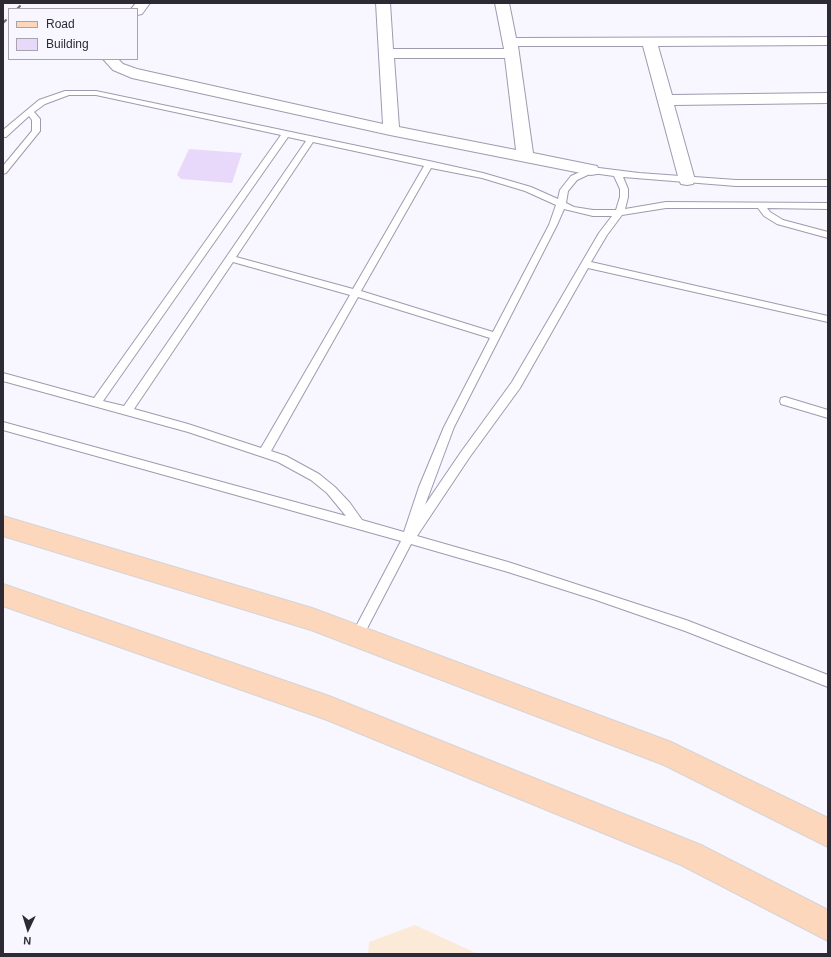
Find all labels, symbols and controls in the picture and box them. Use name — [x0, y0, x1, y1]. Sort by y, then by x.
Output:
legend — [8, 8, 138, 60]
text: Road — [46, 17, 75, 31]
text: Building — [46, 37, 89, 51]
north arrow — [8, 909, 48, 949]
text: N — [23, 935, 32, 947]

